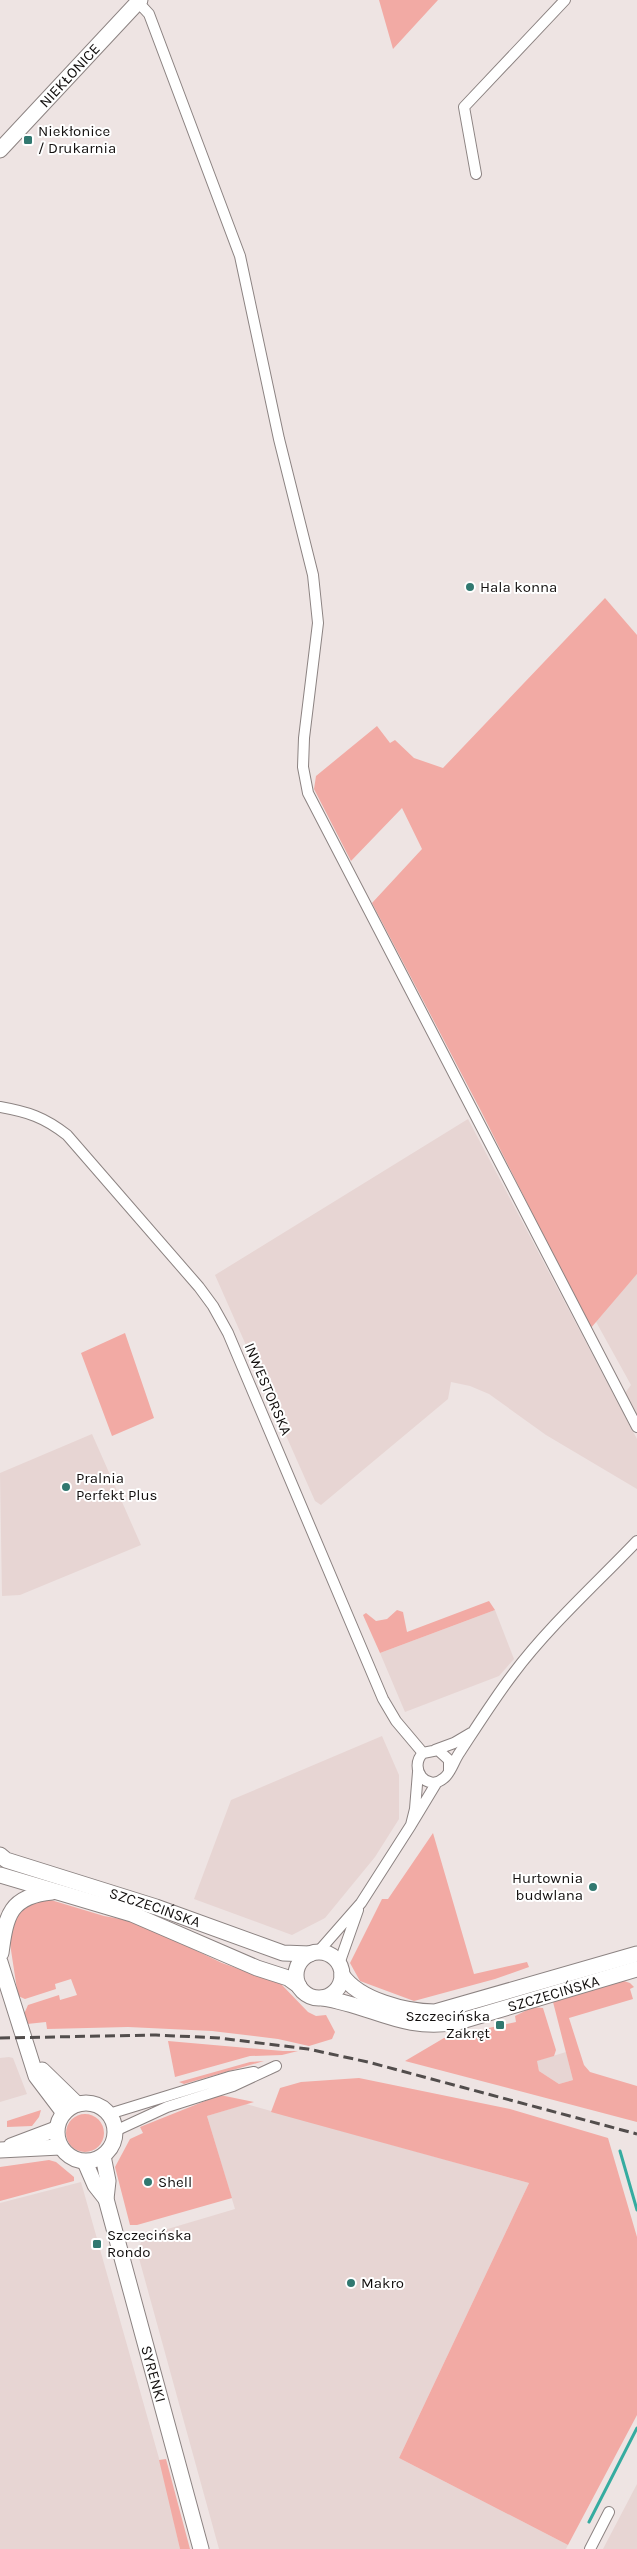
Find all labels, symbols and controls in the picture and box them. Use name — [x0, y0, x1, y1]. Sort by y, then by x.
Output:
street label: NIEKŁONICE — [35, 40, 104, 111]
place label: Niekłonice / Drukarnia — [38, 122, 116, 157]
marker: Niekłonice / Drukarnia — [22, 134, 34, 146]
place label: Hala konna — [480, 578, 557, 596]
marker: Hala konna — [464, 581, 476, 593]
street label: INWESTORSKA — [240, 1340, 296, 1438]
place label: Pralnia Perfekt Plus — [76, 1469, 157, 1504]
marker: Pralnia Perfekt Plus — [60, 1481, 72, 1493]
place label: Hurtownia budwlana — [512, 1869, 583, 1904]
marker: Hurtownia budwlana — [587, 1881, 599, 1893]
street label: SZCZECIŃSKA — [107, 1884, 203, 1931]
street label: SZCZECIŃSKA — [505, 1972, 602, 2016]
place label: Szczecińska Zakręt — [405, 2007, 490, 2042]
marker: Szczecińska Zakręt — [494, 2019, 506, 2031]
place label: Shell — [158, 2173, 192, 2191]
marker: Shell — [142, 2176, 154, 2188]
place label: Szczecińska Rondo — [107, 2226, 192, 2261]
marker: Szczecińska Rondo — [91, 2238, 103, 2250]
place label: Makro — [361, 2274, 404, 2292]
marker: Makro — [345, 2277, 357, 2289]
street label: SYRENKI — [137, 2344, 170, 2404]

